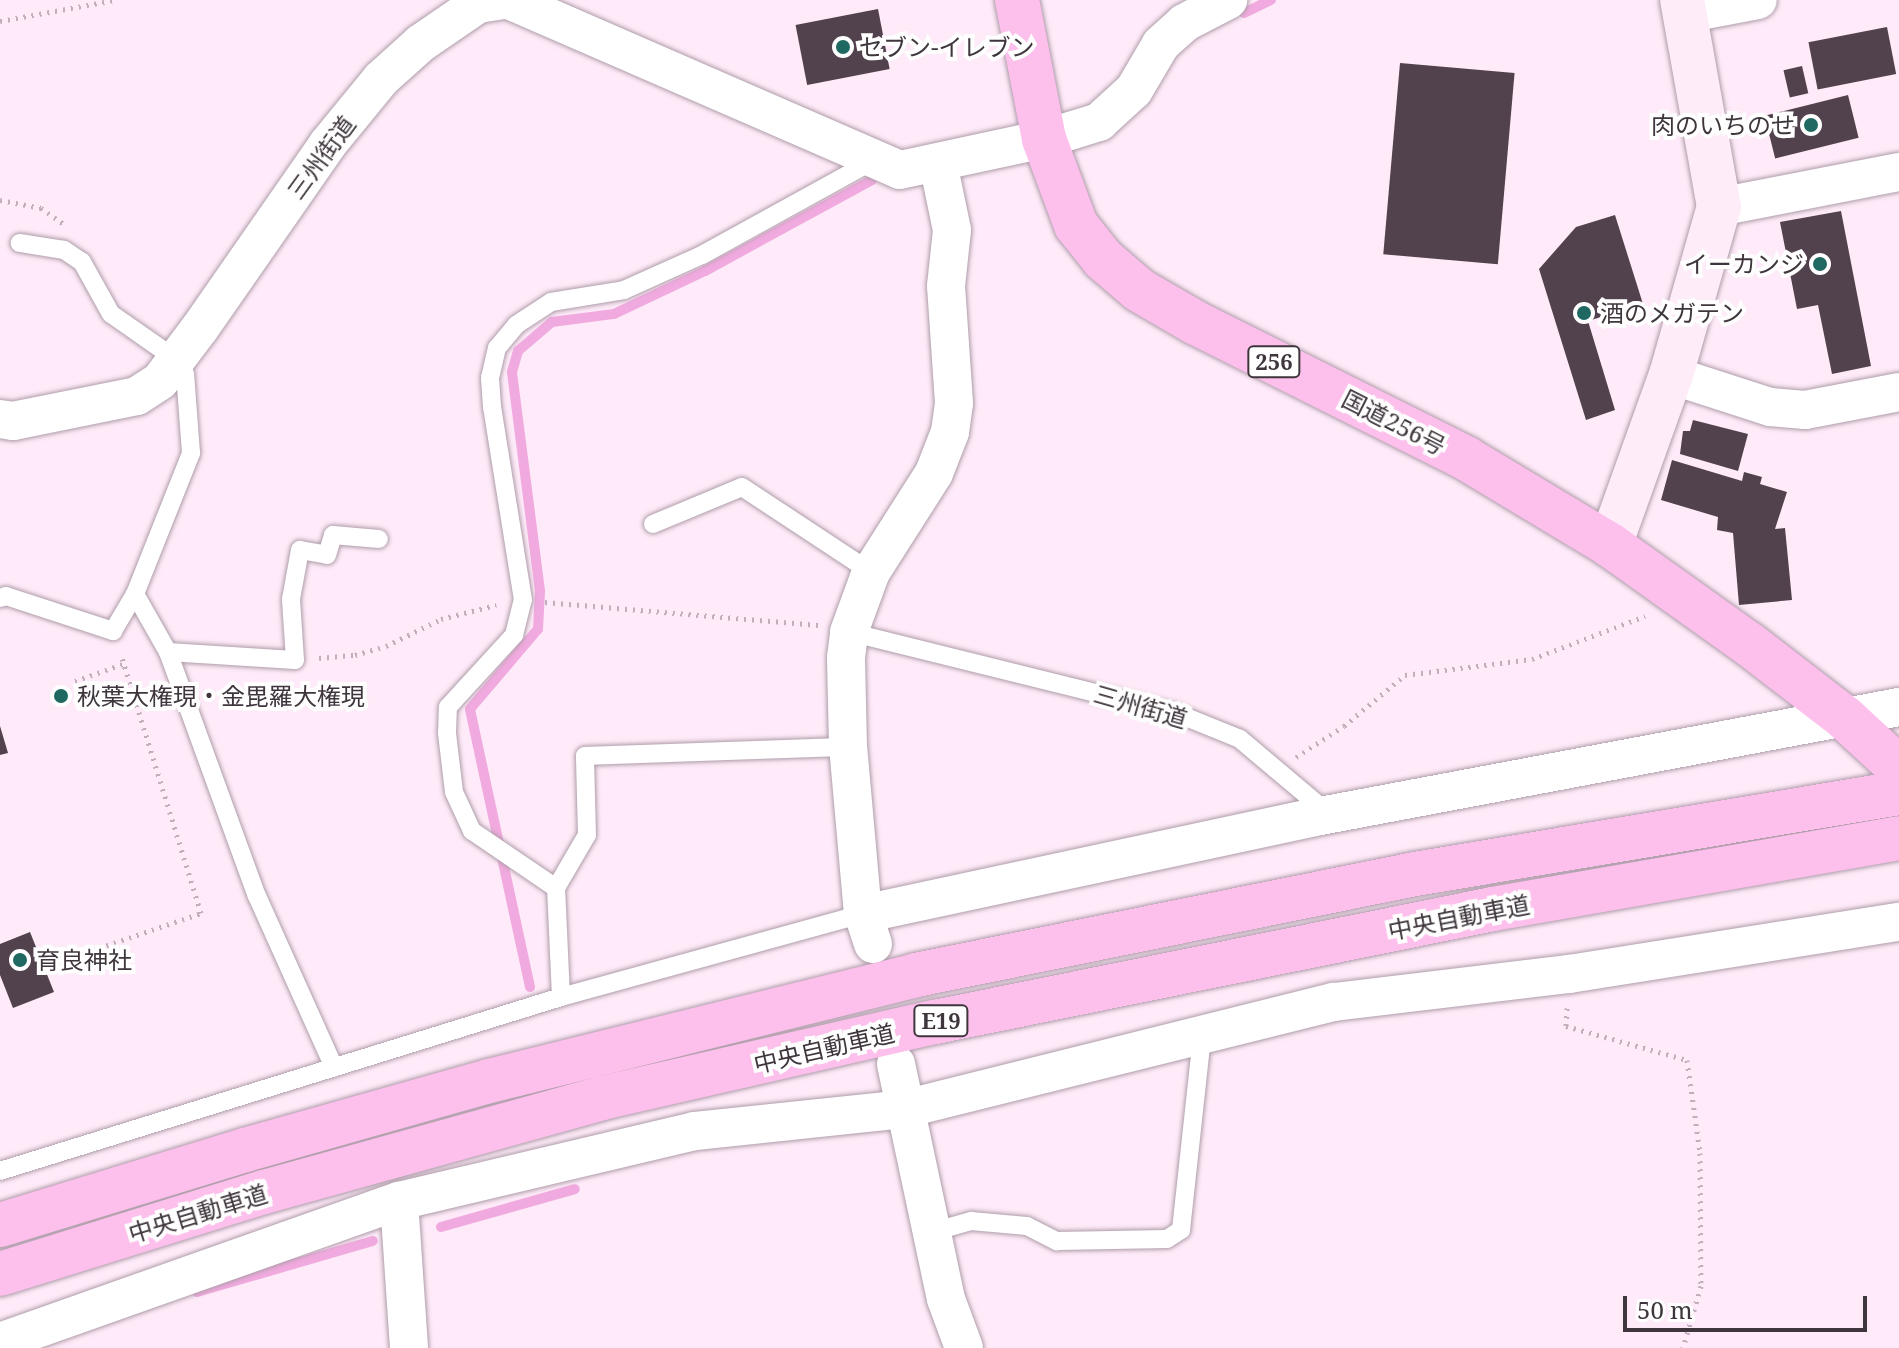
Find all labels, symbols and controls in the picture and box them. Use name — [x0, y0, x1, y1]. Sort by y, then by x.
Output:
place label: セブン-イレブン — [859, 33, 1034, 61]
marker: セブン-イレブン — [834, 38, 852, 56]
street label: 三州街道 — [281, 110, 361, 204]
place label: 肉のいちのせ — [1651, 111, 1795, 139]
marker: 肉のいちのせ — [1802, 116, 1820, 134]
place label: イーカンジ — [1684, 250, 1804, 278]
marker: イーカンジ — [1811, 255, 1829, 273]
place label: 酒のメガテン — [1600, 299, 1744, 327]
marker: 酒のメガテン — [1575, 304, 1593, 322]
road number: 256 — [1246, 344, 1302, 380]
street label: 国道256号 — [1337, 384, 1451, 460]
street label: 三州街道 — [1091, 679, 1191, 733]
place label: 秋葉大権現・金毘羅大権現 — [77, 682, 365, 710]
marker: 秋葉大権現・金毘羅大権現 — [52, 687, 70, 705]
street label: 中央自動車道 — [1386, 889, 1532, 945]
place label: 育良神社 — [36, 946, 132, 974]
marker: 育良神社 — [11, 951, 29, 969]
road number: E19 — [913, 1003, 969, 1039]
street label: 中央自動車道 — [751, 1018, 897, 1078]
street label: 中央自動車道 — [125, 1178, 271, 1248]
scale bar — [1627, 1280, 1871, 1330]
text: 50 m — [1637, 1293, 1693, 1326]

